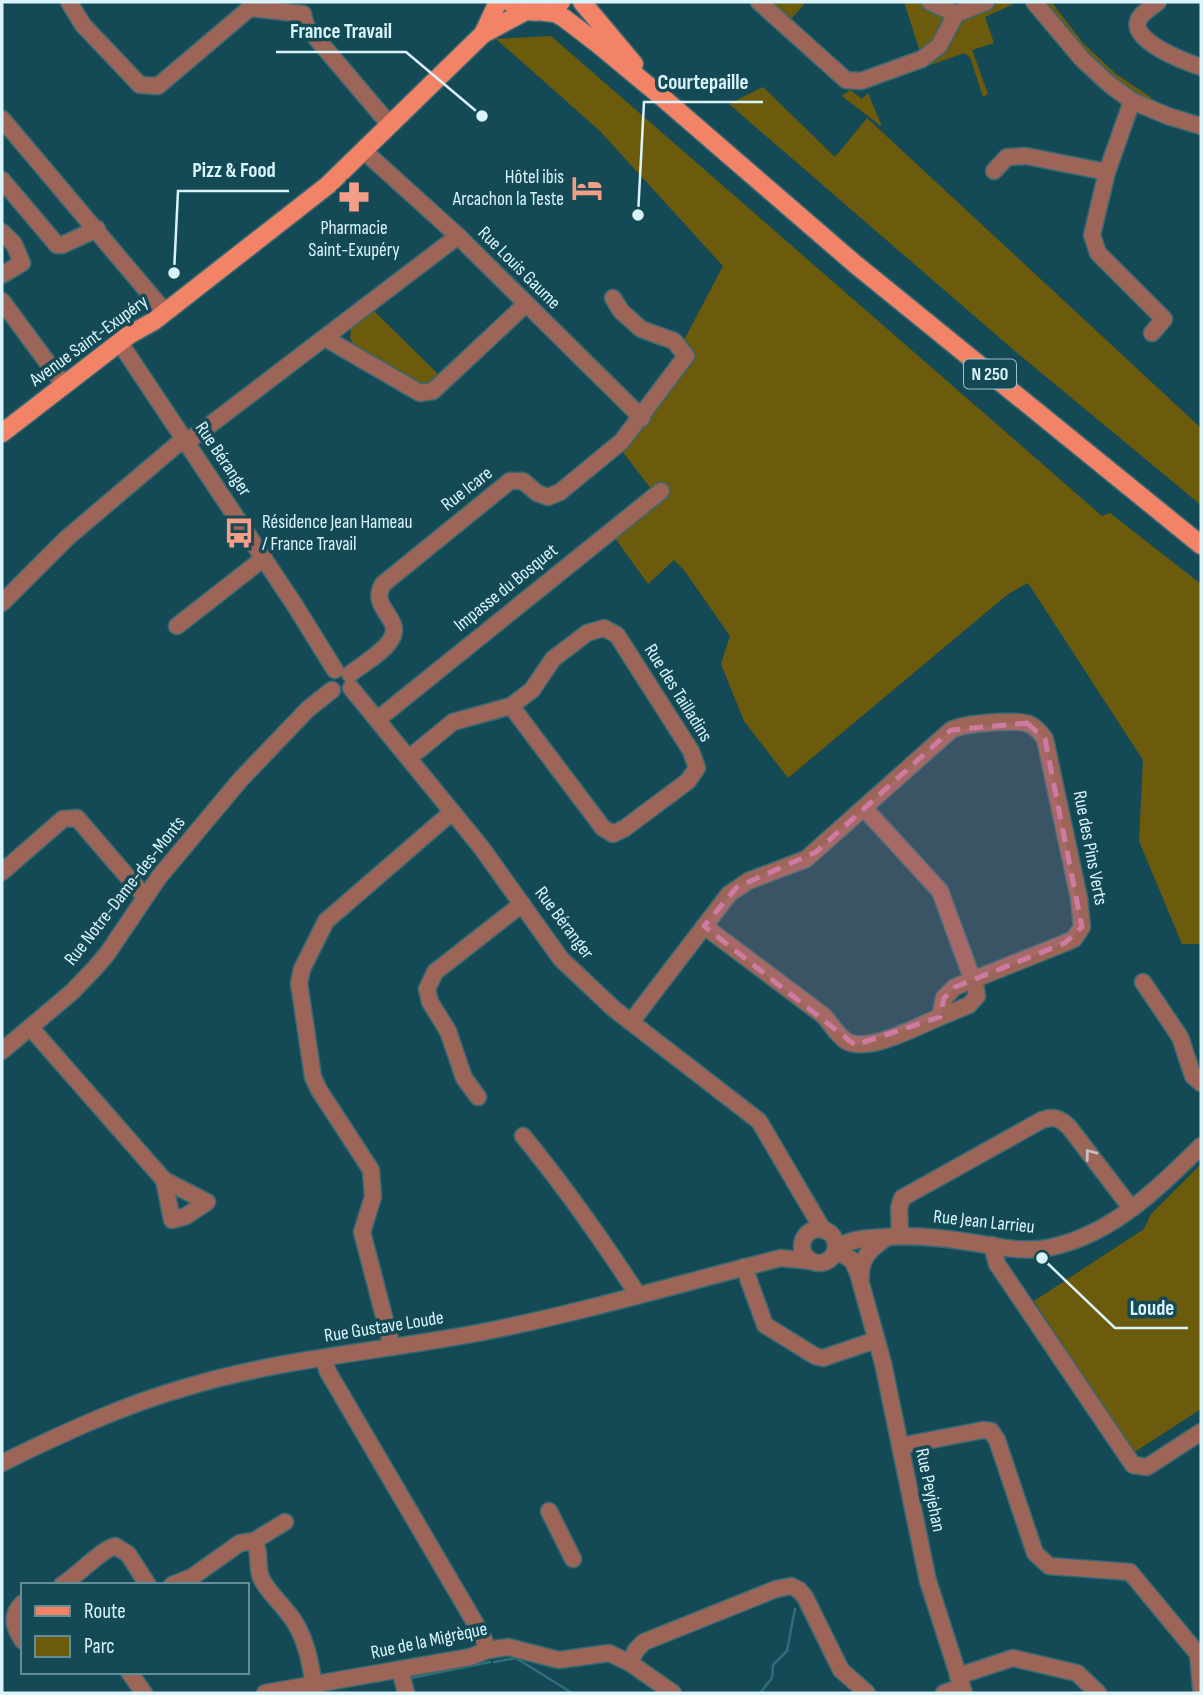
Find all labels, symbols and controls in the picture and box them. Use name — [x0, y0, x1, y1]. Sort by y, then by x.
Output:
callout: France Travail — [276, 10, 406, 52]
text: France Travail — [290, 19, 392, 44]
callout: Courtepaille — [644, 60, 763, 102]
text: Courtepaille — [658, 70, 749, 95]
callout: Pizz & Food — [178, 149, 289, 191]
text: Pizz & Food — [192, 158, 276, 183]
place label: Hôtel ibis Arcachon la Teste — [452, 166, 564, 211]
hotel icon: Hôtel ibis Arcachon la Teste — [570, 171, 604, 205]
pharmacy icon: Pharmacie Saint-Exupéry — [337, 180, 371, 214]
place label: Pharmacie Saint-Exupéry — [308, 217, 400, 262]
street label: Rue Louis Gaume — [473, 222, 565, 314]
street label: Avenue Saint-Exupéry — [24, 290, 153, 392]
road number: N 250 — [964, 360, 1016, 388]
street label: Rue Béranger — [190, 417, 257, 501]
street label: Rue Icare — [437, 462, 497, 516]
place label: Résidence Jean Hameau / France Travail — [262, 511, 412, 556]
bus stop icon: Résidence Jean Hameau / France Travail — [222, 516, 256, 550]
street label: Impasse du Bosquet — [450, 539, 563, 637]
street label: Rue des Tailladins — [639, 640, 717, 746]
street label: Rue des Pins Verts — [1068, 789, 1112, 907]
street label: Rue Notre-Dame-des-Monts — [60, 812, 191, 970]
street label: Rue Béranger — [529, 882, 599, 964]
one-way arrow — [1085, 1149, 1098, 1162]
street label: Rue Jean Larrieu — [932, 1205, 1036, 1239]
callout: Loude — [1115, 1286, 1188, 1328]
text: Loude — [1130, 1296, 1174, 1321]
street label: Rue Gustave Loude — [323, 1306, 445, 1348]
street label: Rue Peyjehan — [910, 1446, 950, 1534]
legend — [21, 1583, 248, 1674]
text: Route — [84, 1599, 126, 1624]
street label: Rue de la Migrèque — [369, 1617, 489, 1665]
text: Parc — [84, 1634, 115, 1659]

